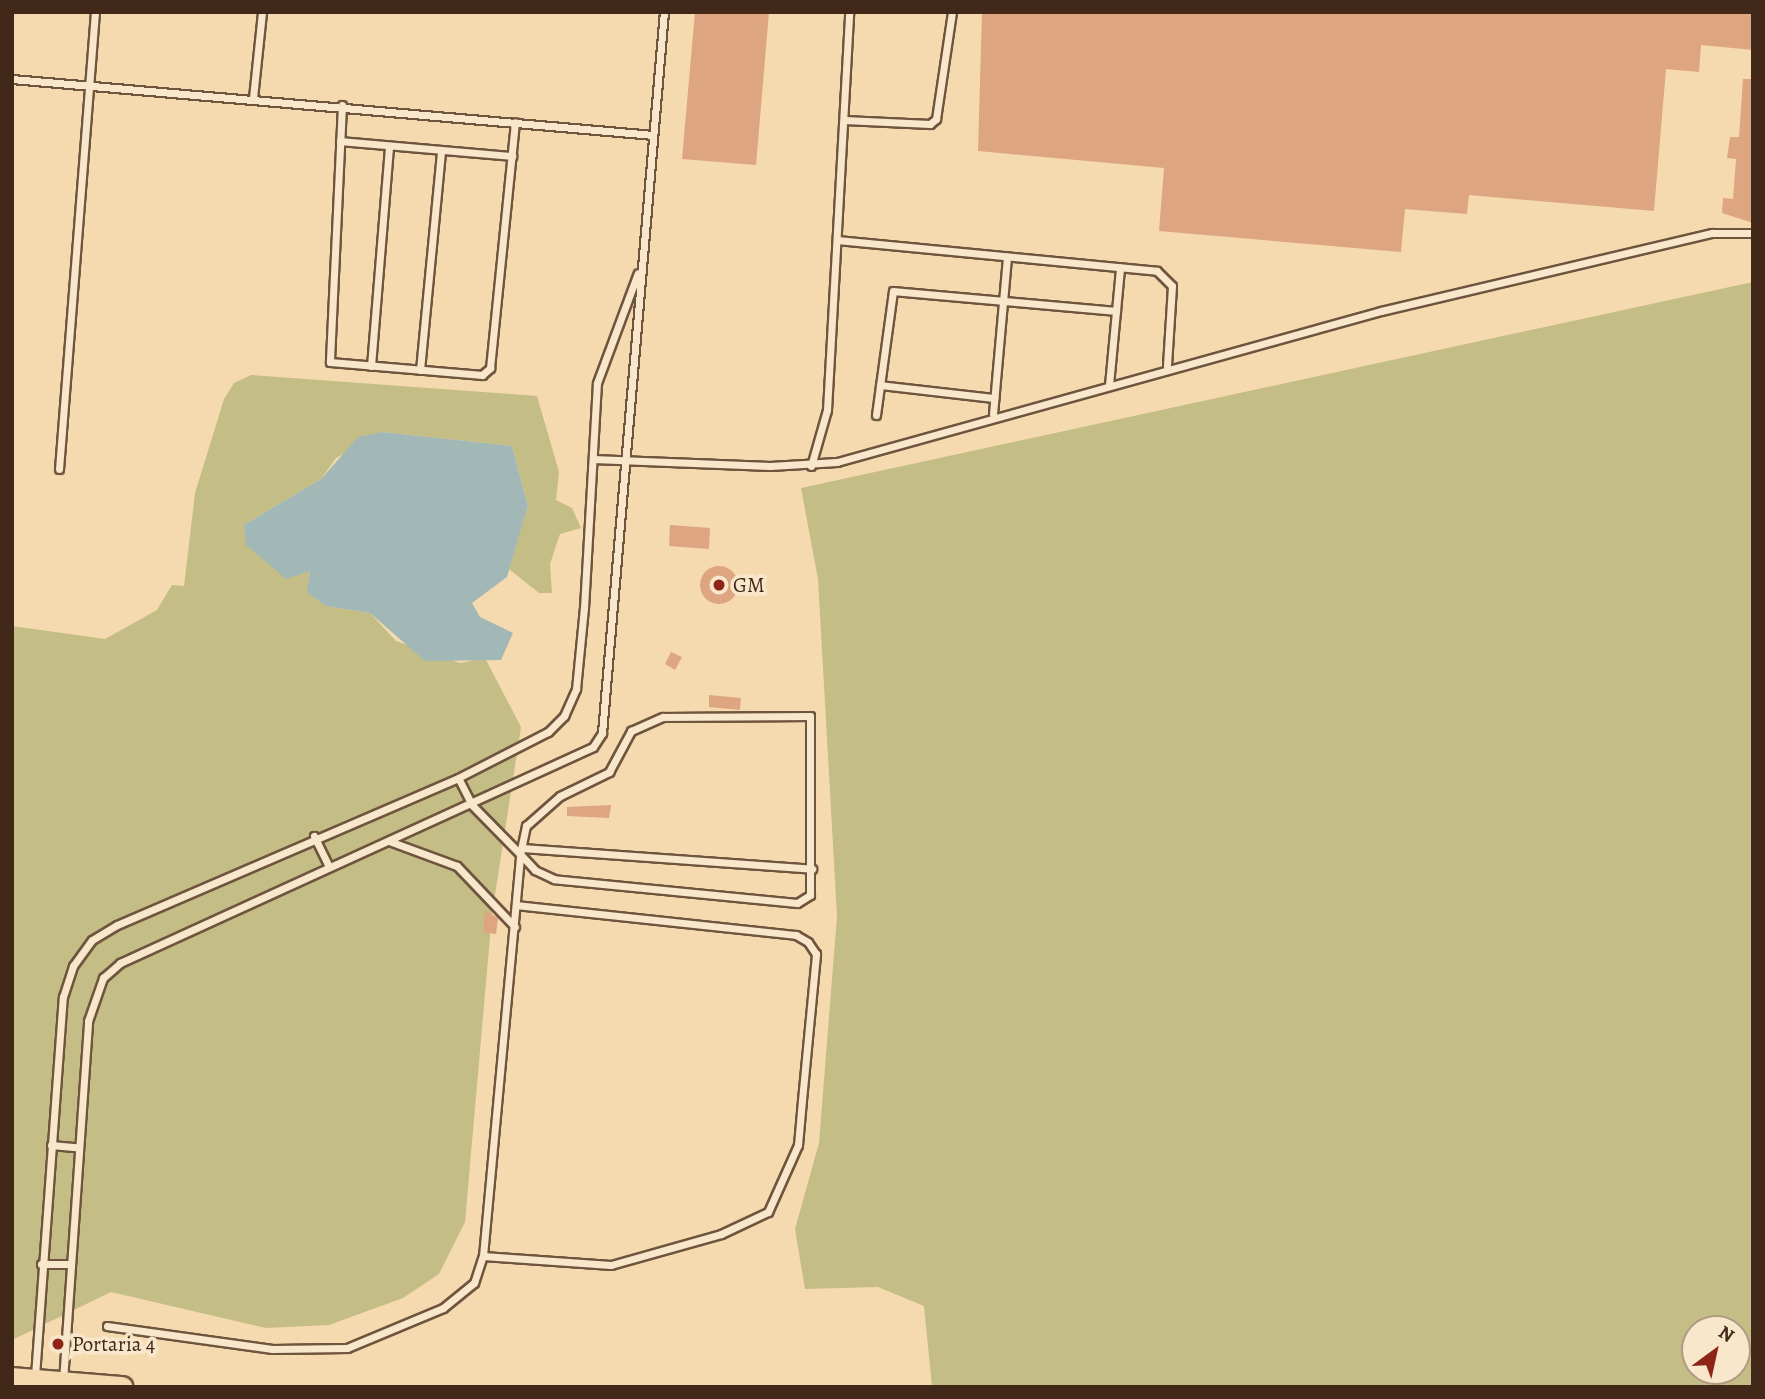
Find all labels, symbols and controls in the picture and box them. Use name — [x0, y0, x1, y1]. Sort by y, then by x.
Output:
place label: GM — [733, 572, 765, 598]
marker: GM — [711, 577, 727, 593]
north arrow — [1681, 1315, 1751, 1385]
text: N — [1713, 1319, 1739, 1349]
place label: Portaria 4 — [72, 1331, 155, 1357]
marker: Portaria 4 — [50, 1336, 66, 1352]

